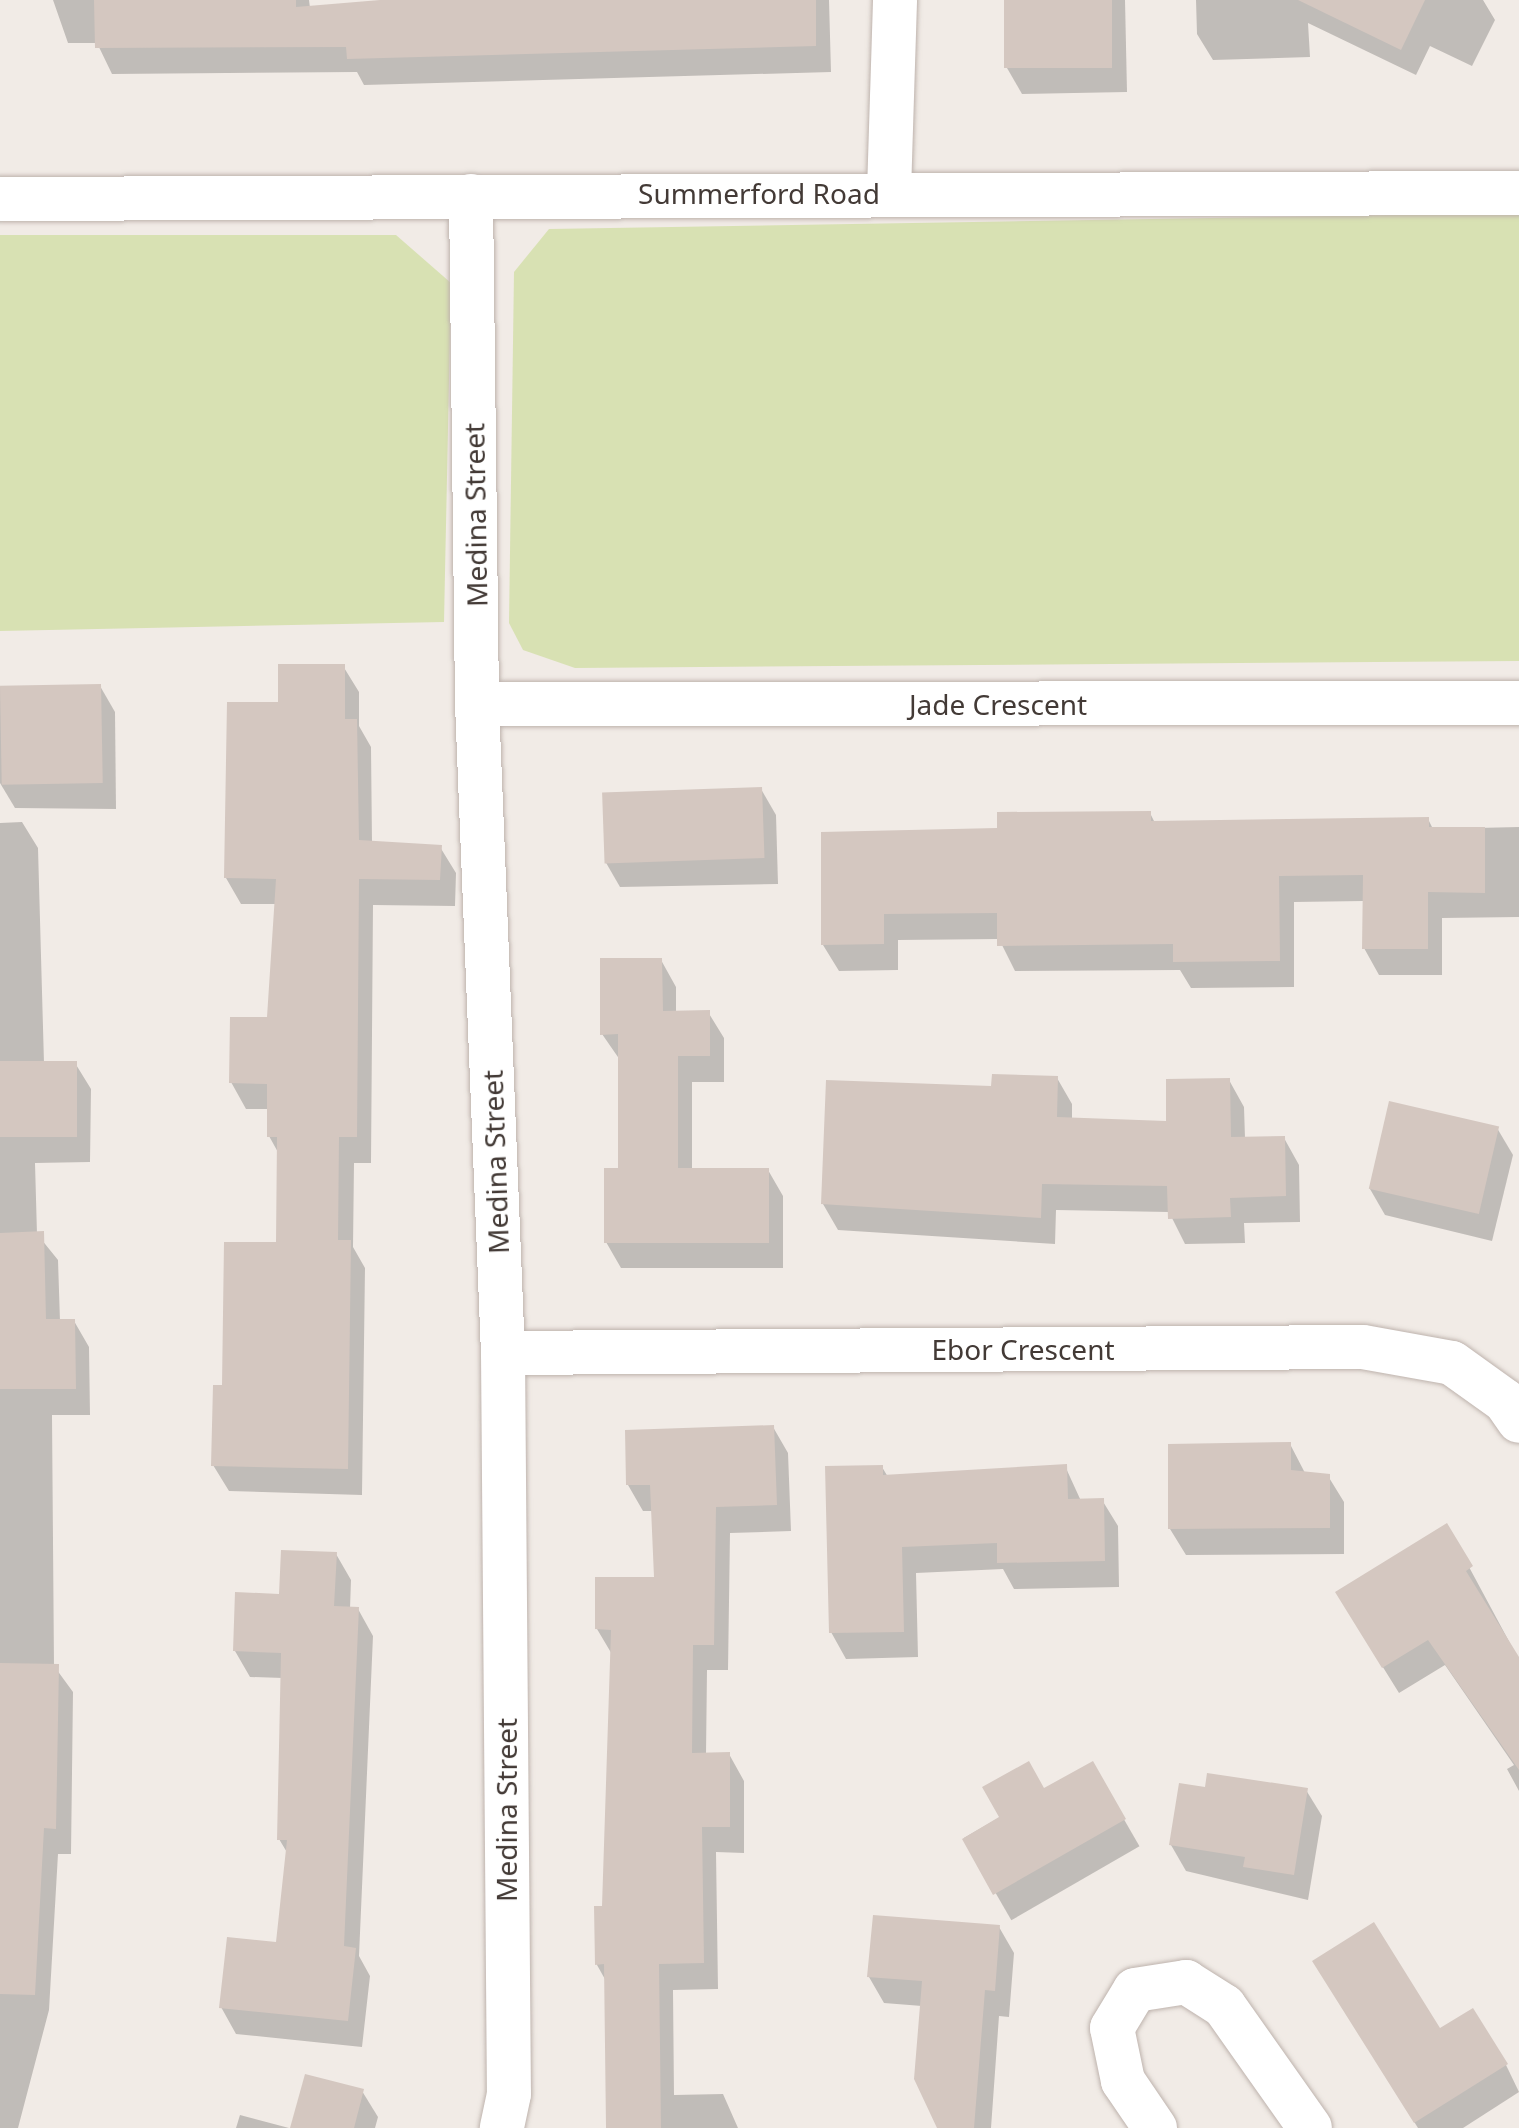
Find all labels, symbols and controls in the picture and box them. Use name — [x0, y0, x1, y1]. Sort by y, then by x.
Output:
street label: Summerford Road — [638, 176, 880, 210]
street label: Medina Street — [457, 423, 493, 607]
street label: Jade Crescent — [909, 687, 1087, 721]
street label: Medina Street — [475, 1069, 515, 1255]
street label: Ebor Crescent — [931, 1332, 1115, 1366]
street label: Medina Street — [489, 1718, 523, 1902]

